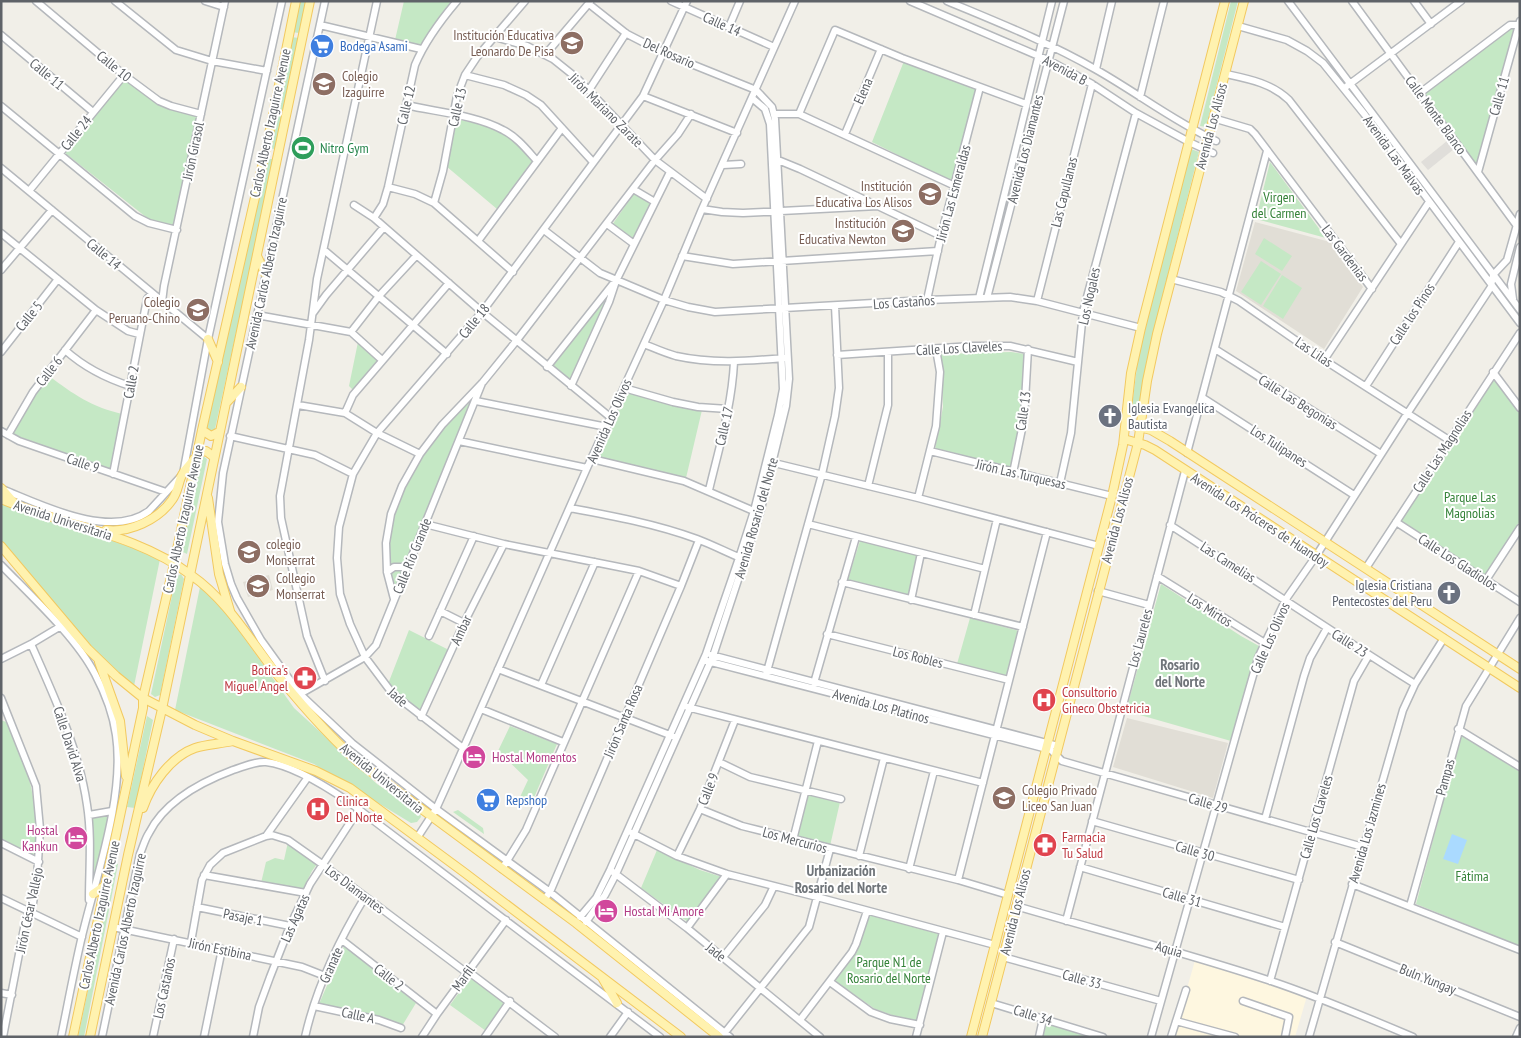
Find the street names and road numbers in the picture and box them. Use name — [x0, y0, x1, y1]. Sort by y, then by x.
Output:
street label: Calle 14 — [700, 8, 744, 41]
street label: Del Rosario — [640, 34, 698, 72]
street label: Calle 10 — [93, 47, 135, 85]
street label: Carlos Alberto Izaguirre Avenue — [245, 47, 295, 199]
street label: Avenida B — [1040, 51, 1090, 89]
street label: Calle 11 — [26, 54, 68, 94]
street label: Jirón Mariano Zarate — [564, 68, 647, 151]
street label: Calle Monte Blanco — [1401, 72, 1471, 158]
street label: Calle 11 — [1485, 74, 1513, 118]
street label: Elena — [849, 75, 877, 107]
street label: Avenida Los Alisos — [1191, 81, 1231, 171]
street label: Calle 12 — [393, 84, 419, 126]
street label: Calle 13 — [444, 86, 470, 128]
street label: Avenida Los Diamantes — [1003, 93, 1047, 205]
street label: Calle 24 — [57, 111, 96, 154]
street label: Avenida Las Malvas — [1359, 112, 1429, 198]
street label: Jirón Girasol — [178, 120, 208, 183]
street label: Jirón Las Esmeraldas — [931, 143, 975, 244]
street label: Las Capullanas — [1047, 155, 1081, 229]
street label: Avenida Carlos Alberto Izaguirre — [241, 195, 291, 351]
street label: Las Gardenias — [1318, 221, 1372, 285]
street label: Calle 14 — [83, 234, 126, 274]
street label: Los Nogales — [1074, 266, 1104, 326]
street label: Calle los Pinos — [1385, 279, 1439, 348]
street label: Los Castaños — [873, 291, 936, 313]
street label: Calle 5 — [11, 297, 47, 335]
street label: Calle 18 — [455, 300, 493, 342]
street label: Las Lilas — [1292, 333, 1336, 371]
street label: Calle Los Claveles — [915, 337, 1003, 359]
street label: Calle 6 — [32, 352, 66, 390]
street label: Calle 2 — [119, 364, 143, 400]
street label: Calle Las Begonias — [1255, 371, 1341, 434]
street label: Avenida Los Olivos — [582, 376, 636, 466]
street label: Calle 13 — [1011, 390, 1035, 432]
street label: Calle 17 — [711, 405, 737, 447]
street label: Calle Las Magnolias — [1408, 406, 1476, 496]
street label: Los Tulipanes — [1247, 421, 1311, 471]
street label: Carlos Alberto Izaguirre Avenue — [158, 443, 208, 595]
street label: Calle 9 — [64, 449, 102, 477]
street label: Avenida Rosario del Norte — [730, 455, 782, 581]
street label: Jirón Las Turquesas — [973, 455, 1068, 493]
street label: Avenida Los Próceres de Huandoy — [1188, 469, 1333, 572]
street label: Avenida Los Alisos — [1097, 475, 1137, 565]
street label: Avenida Universitaria — [11, 496, 115, 544]
street label: Calle Río Grande — [389, 515, 435, 597]
street label: Calle Los Gladiolos — [1415, 530, 1501, 594]
street label: Las Camelias — [1197, 537, 1259, 587]
street label: Los Mirtos — [1184, 589, 1236, 631]
street label: Calle Los Olivos — [1246, 599, 1294, 676]
street label: Los Laureles — [1124, 607, 1156, 669]
street label: Ambar — [446, 612, 476, 648]
street label: Calle 23 — [1328, 625, 1372, 661]
street label: Los Robles — [891, 642, 945, 672]
street label: Jirón Santa Rosa — [599, 682, 647, 761]
street label: Jade — [383, 683, 412, 711]
street label: Avenida Los Platinos — [831, 684, 931, 728]
street label: Calle David Alva — [49, 704, 91, 784]
street label: Avenida Universitaria — [337, 739, 427, 817]
street label: Pampas — [1432, 757, 1459, 797]
street label: Calle 9 — [693, 770, 723, 808]
street label: Calle Los Claveles — [1295, 773, 1337, 861]
street label: Avenida Los Jazmines — [1344, 781, 1390, 885]
street label: Calle 29 — [1186, 789, 1230, 817]
street label: Los Mercurios — [761, 823, 830, 857]
street label: Calle 30 — [1173, 837, 1217, 865]
street label: Carlos Alberto Izaguirre Avenue — [74, 839, 124, 991]
street label: Avenida Carlos Alberto Izaguirre — [100, 851, 150, 1007]
street label: Los Diamantes — [322, 861, 389, 917]
street label: Jirón César Vallejo — [11, 866, 47, 955]
street label: Avenida Los Alisos — [996, 867, 1034, 957]
street label: Calle 31 — [1160, 883, 1204, 911]
street label: Las Agatas — [276, 891, 314, 945]
street label: Pasaje 1 — [222, 904, 264, 930]
street label: Jirón Estibina — [186, 933, 253, 964]
street label: Aquia — [1153, 937, 1185, 961]
street label: Jade — [701, 938, 730, 966]
street label: Granate — [315, 944, 347, 986]
street label: Los Castaños — [149, 956, 179, 1020]
street label: Calle 2 — [370, 960, 408, 994]
street label: Buln Yungay — [1397, 960, 1460, 999]
street label: Marfil — [448, 961, 479, 995]
street label: Calle 33 — [1060, 965, 1104, 993]
street label: Calle 34 — [1011, 1001, 1055, 1030]
street label: Calle A — [340, 1003, 377, 1027]

